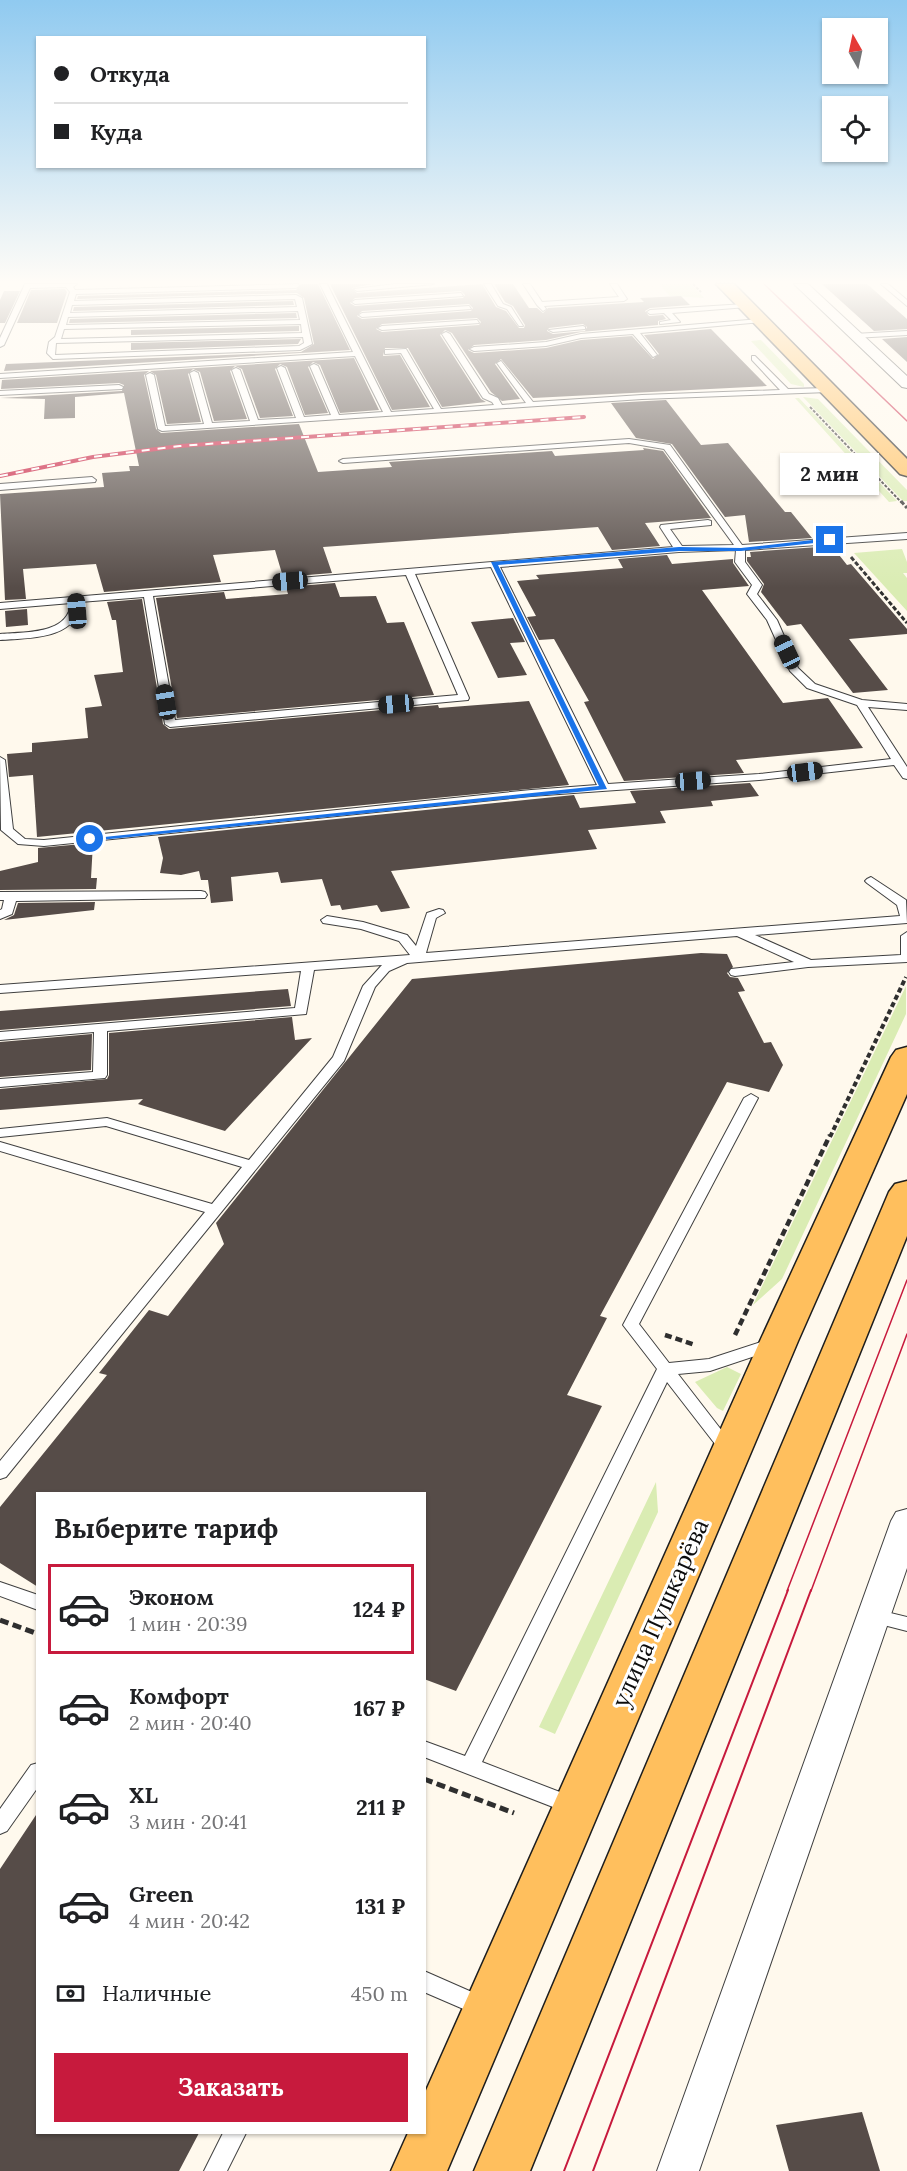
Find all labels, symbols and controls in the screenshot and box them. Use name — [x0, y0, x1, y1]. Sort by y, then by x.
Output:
north arrow — [822, 18, 888, 84]
map controls — [822, 18, 888, 162]
text: Откуда — [90, 60, 170, 88]
button: locate — [822, 96, 888, 162]
text: Куда — [90, 118, 142, 146]
callout: 2 мин — [780, 453, 880, 495]
text: 2 мин — [800, 461, 859, 486]
route end — [816, 526, 843, 553]
car — [271, 570, 309, 592]
car — [66, 592, 88, 630]
car — [771, 632, 803, 672]
car — [154, 683, 178, 721]
car — [377, 693, 415, 715]
car — [786, 761, 824, 783]
car — [674, 771, 712, 791]
route start — [76, 825, 103, 852]
text: Выберите тариф — [54, 1511, 278, 1545]
street label: улица Пушкарёва — [604, 1514, 716, 1712]
icon: car — [57, 1582, 111, 1636]
text: Эконом — [129, 1583, 214, 1611]
text: 124 ₽ — [353, 1595, 405, 1623]
text: 1 мин · 20:39 — [129, 1611, 248, 1636]
icon: car — [57, 1681, 111, 1735]
text: Комфорт — [129, 1682, 229, 1710]
text: 167 ₽ — [354, 1694, 405, 1722]
text: 2 мин · 20:40 — [129, 1710, 252, 1735]
icon: car — [57, 1780, 111, 1834]
text: XL — [129, 1781, 158, 1809]
text: 211 ₽ — [356, 1793, 405, 1821]
text: 3 мин · 20:41 — [129, 1809, 247, 1834]
icon: car — [57, 1879, 111, 1933]
text: Green — [129, 1880, 194, 1908]
text: 131 ₽ — [355, 1892, 405, 1920]
text: 4 мин · 20:42 — [129, 1908, 250, 1933]
icon: cash — [54, 1977, 87, 2010]
text: Наличные — [102, 1979, 211, 2007]
text: 450 m — [351, 1981, 408, 2006]
button: Заказать — [54, 2053, 408, 2122]

